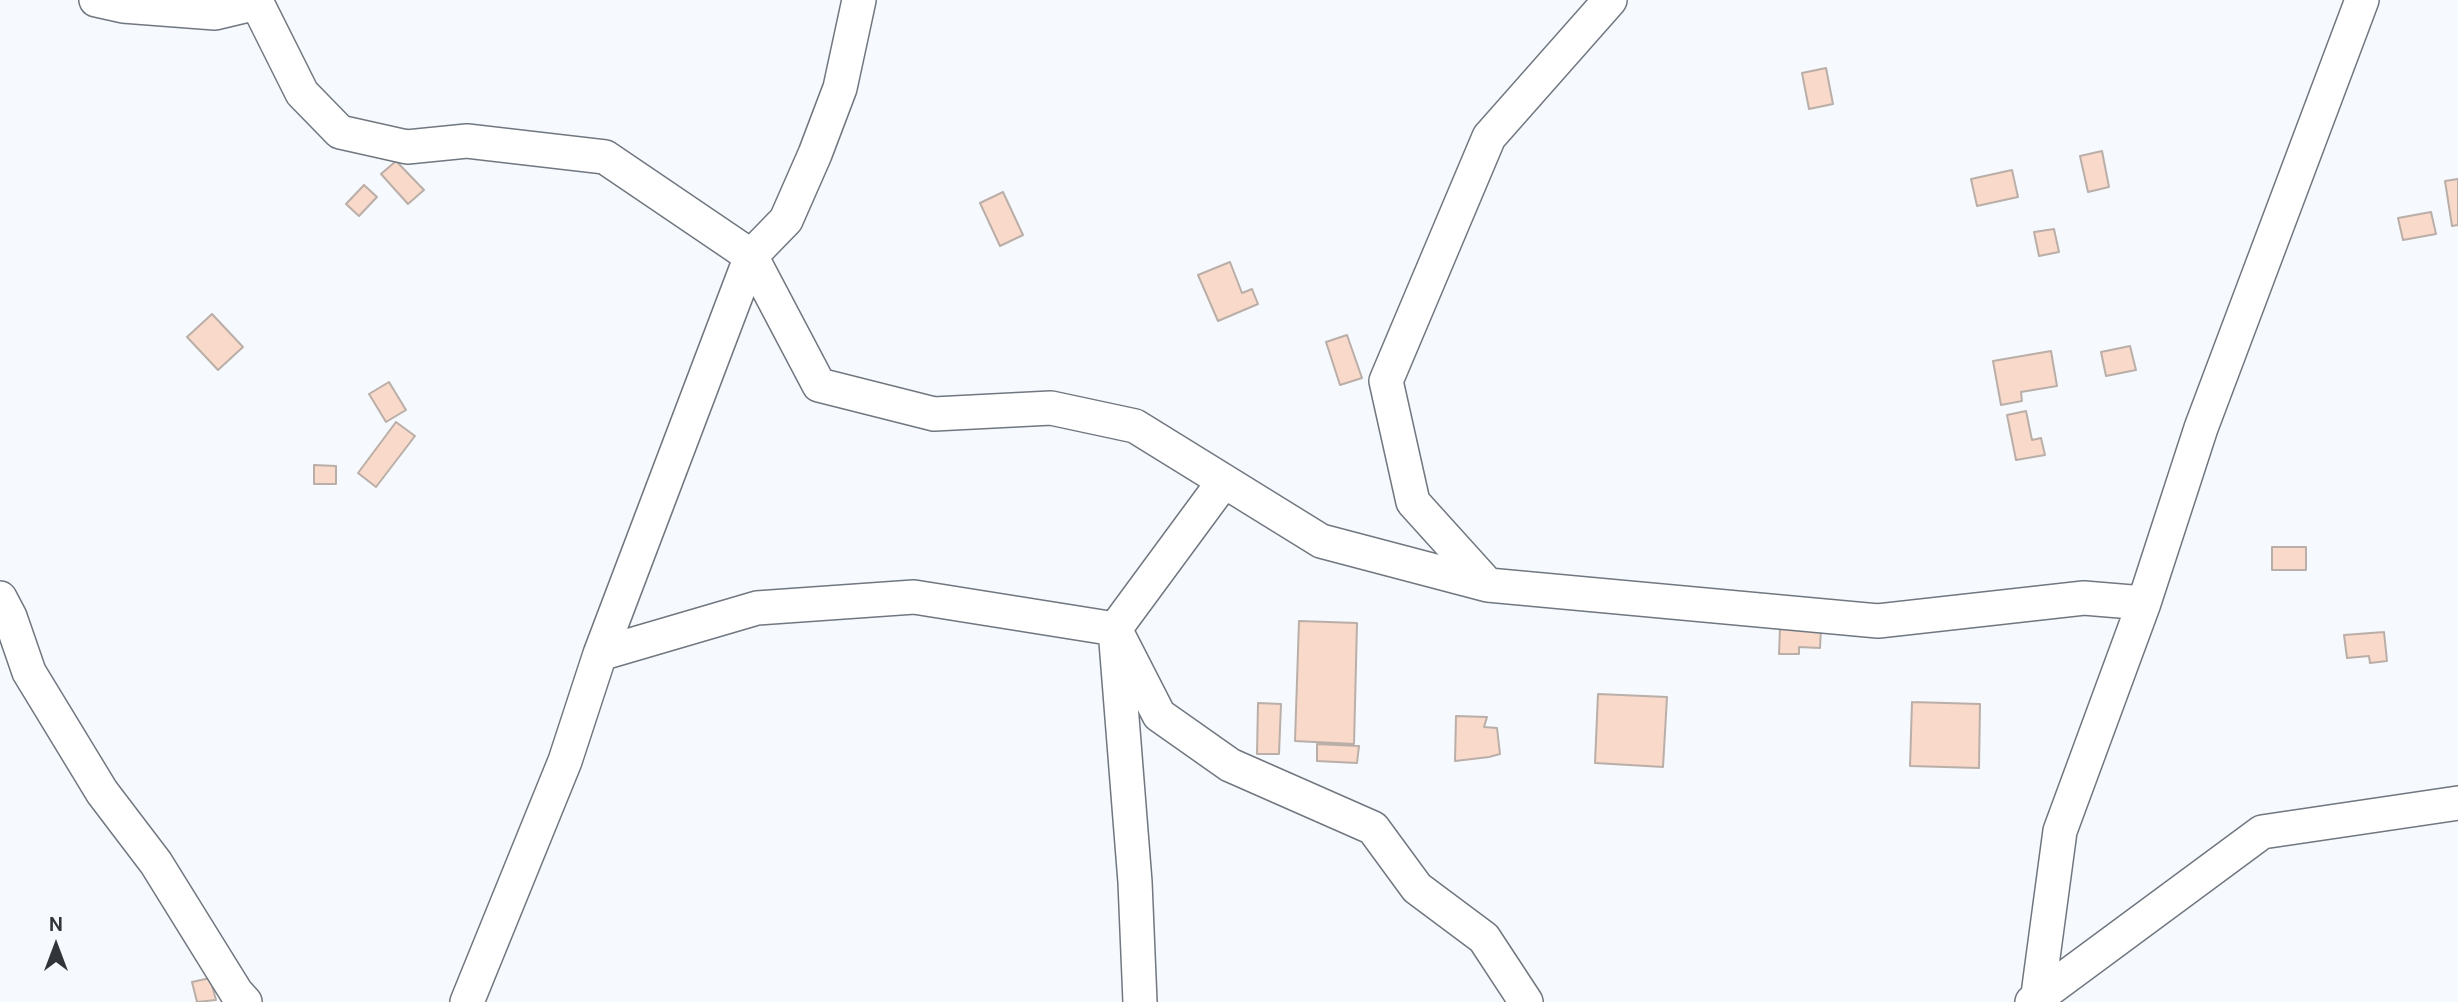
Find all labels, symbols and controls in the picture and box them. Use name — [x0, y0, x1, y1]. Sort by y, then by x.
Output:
north arrow — [21, 911, 91, 981]
text: N — [49, 912, 63, 937]

